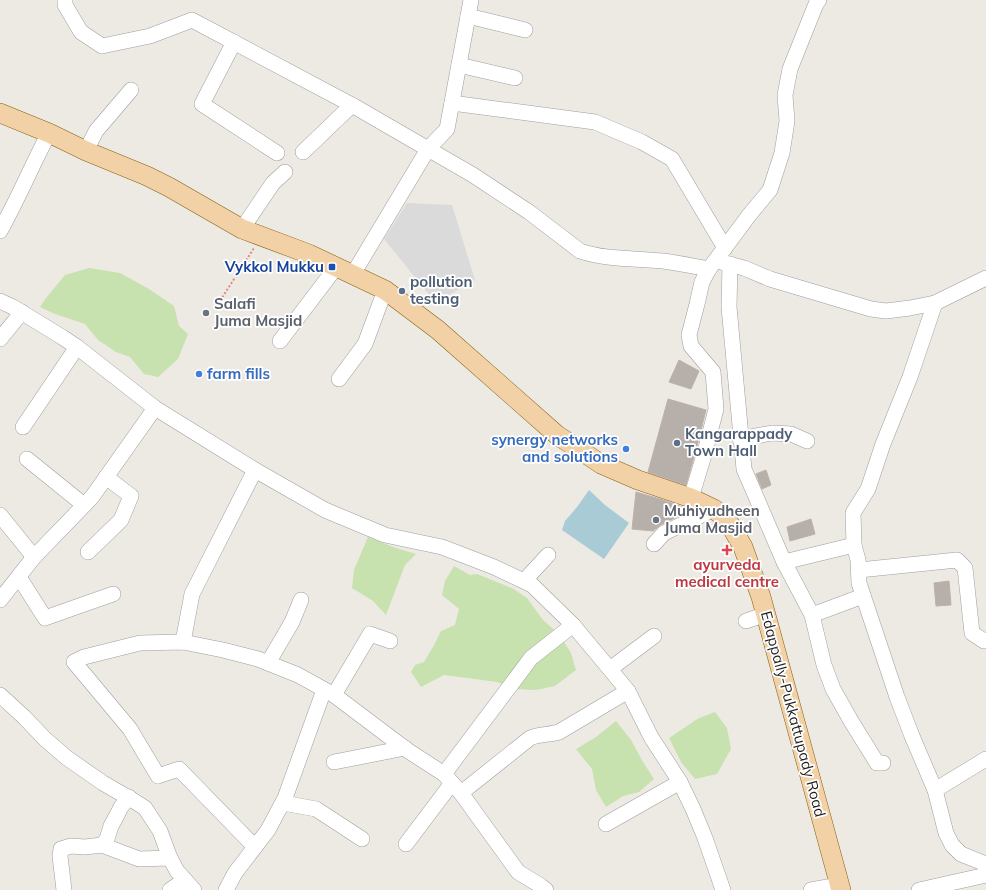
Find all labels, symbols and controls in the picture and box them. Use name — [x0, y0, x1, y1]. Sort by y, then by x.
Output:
place label: Vykkol Mukku — [224, 257, 324, 276]
marker: Vykkol Mukku — [327, 262, 337, 272]
place label: pollution testing — [410, 272, 472, 308]
marker: pollution testing — [397, 286, 407, 296]
place label: Salafi Juma Masjid — [214, 294, 302, 330]
marker: Salafi Juma Masjid — [201, 308, 211, 318]
place label: farm fills — [207, 364, 270, 383]
marker: farm fills — [194, 369, 204, 379]
place label: Kangarappady Town Hall — [685, 424, 793, 460]
place label: synergy networks and solutions — [491, 430, 618, 466]
marker: Kangarappady Town Hall — [672, 438, 682, 448]
marker: synergy networks and solutions — [621, 444, 631, 454]
place label: Muhiyudheen Juma Masjid — [664, 501, 760, 537]
marker: Muhiyudheen Juma Masjid — [651, 515, 661, 525]
marker: ayurveda medical centre — [722, 545, 732, 555]
place label: ayurveda medical centre — [675, 555, 779, 591]
street label: Edappally-Pukkattupady Road — [757, 609, 830, 819]

